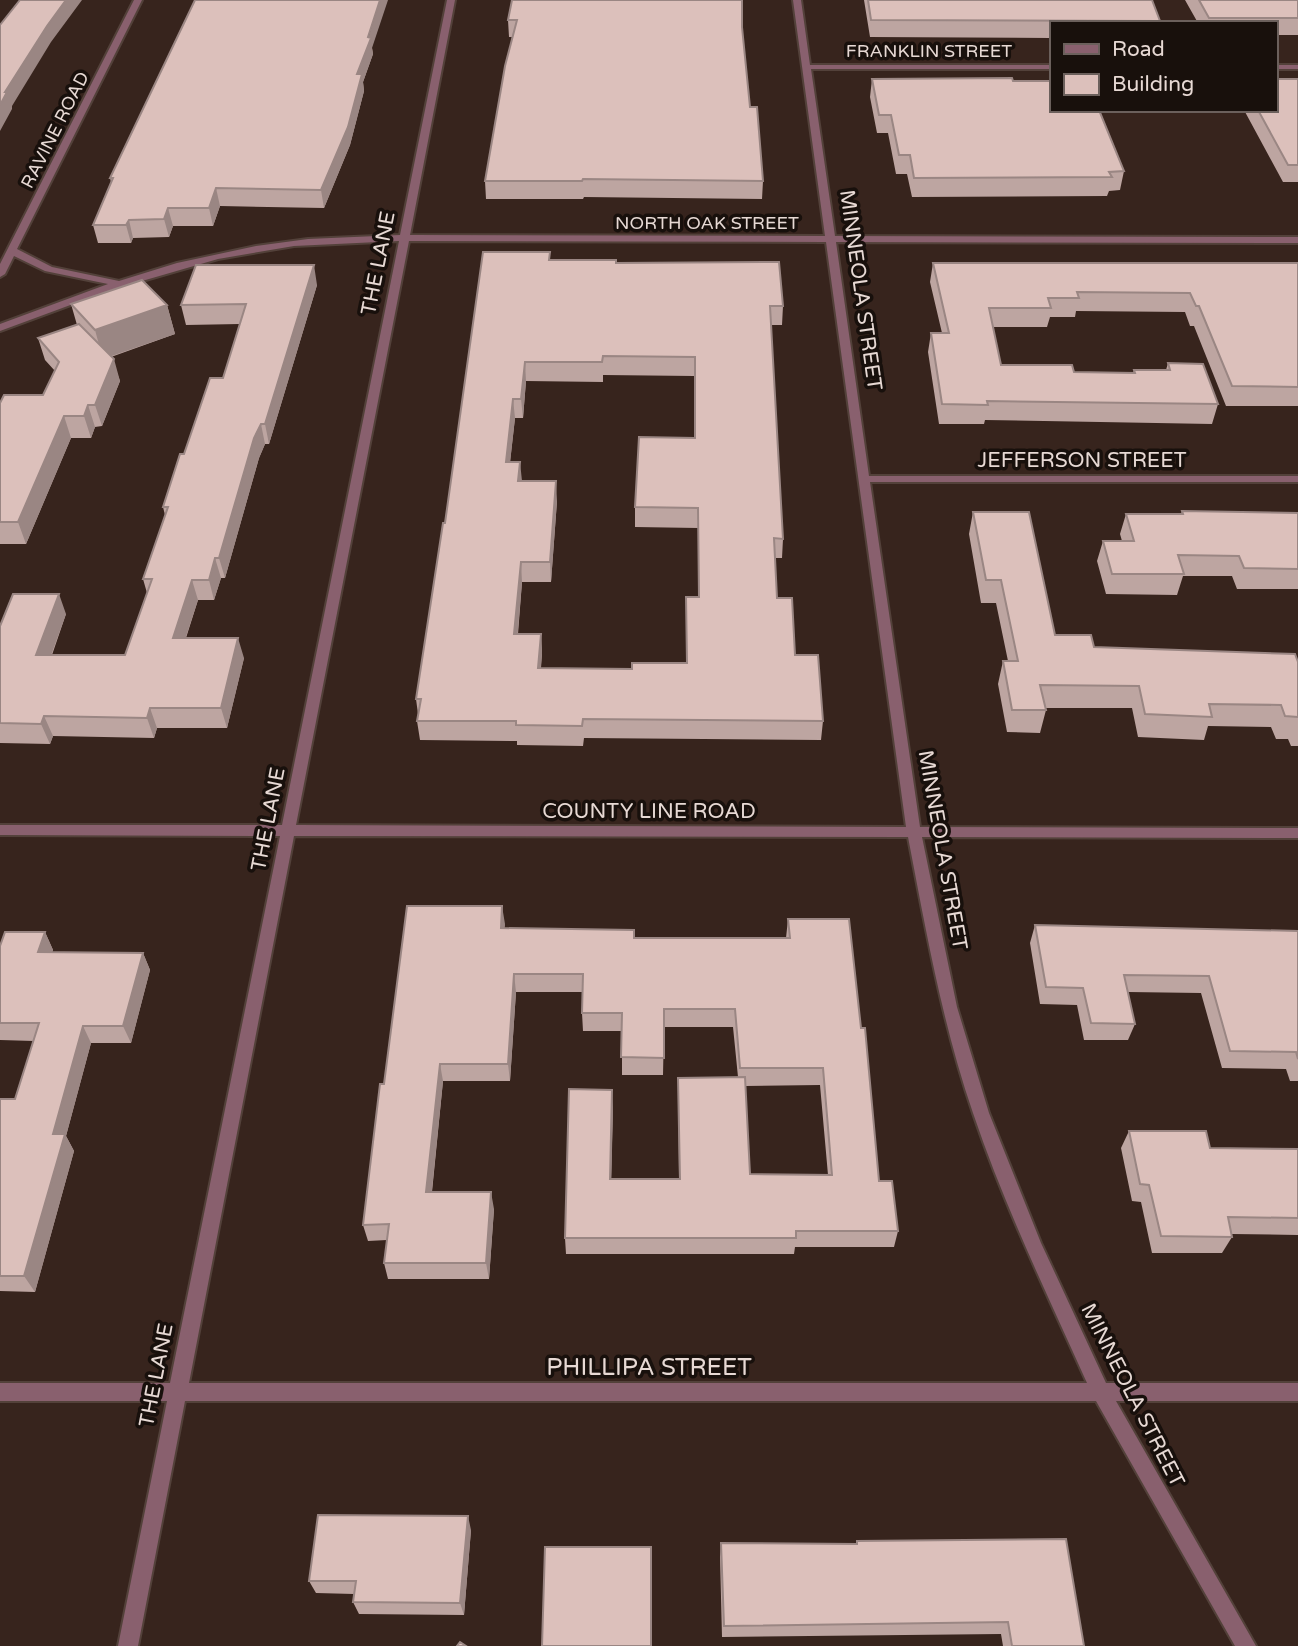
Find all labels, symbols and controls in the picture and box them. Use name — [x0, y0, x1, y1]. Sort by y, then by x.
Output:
legend — [1050, 21, 1277, 112]
text: Road — [1112, 37, 1165, 62]
street label: FRANKLIN STREET — [846, 40, 1012, 62]
street label: RAVINE ROAD — [16, 68, 94, 192]
text: Building — [1112, 72, 1194, 97]
street label: MINNEOLA STREET — [834, 188, 887, 392]
street label: THE LANE — [356, 209, 401, 317]
street label: NORTH OAK STREET — [615, 212, 799, 234]
street label: JEFFERSON STREET — [978, 448, 1187, 473]
street label: MINNEOLA STREET — [913, 748, 972, 952]
street label: THE LANE — [246, 765, 291, 873]
street label: COUNTY LINE ROAD — [542, 799, 756, 824]
street label: MINNEOLA STREET — [1075, 1299, 1190, 1491]
street label: THE LANE — [134, 1321, 179, 1429]
street label: PHILLIPA STREET — [546, 1353, 752, 1382]

